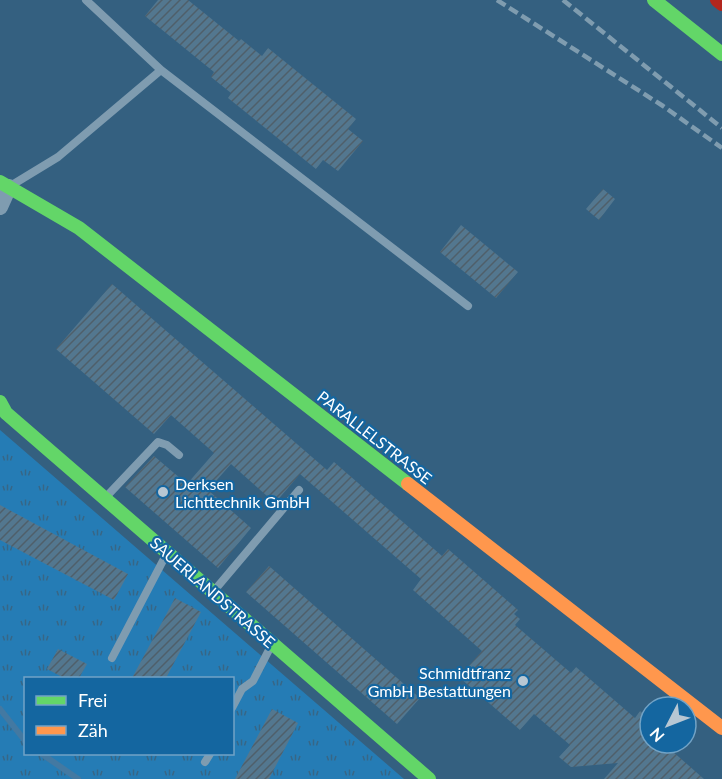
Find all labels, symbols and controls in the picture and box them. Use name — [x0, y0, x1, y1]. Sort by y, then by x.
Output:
street label: PARALLELSTRASSE — [314, 386, 436, 488]
place label: Derksen Lichttechnik GmbH — [175, 474, 310, 511]
marker: Derksen Lichttechnik GmbH — [156, 485, 170, 499]
street label: SAUERLANDSTRASSE — [147, 533, 279, 651]
place label: Schmidtfranz GmbH Bestattungen — [368, 663, 511, 700]
marker: Schmidtfranz GmbH Bestattungen — [516, 674, 530, 688]
legend — [24, 677, 234, 755]
text: Frei — [78, 689, 107, 711]
north arrow — [638, 695, 698, 755]
text: Zäh — [78, 719, 108, 741]
text: N — [645, 724, 668, 746]

